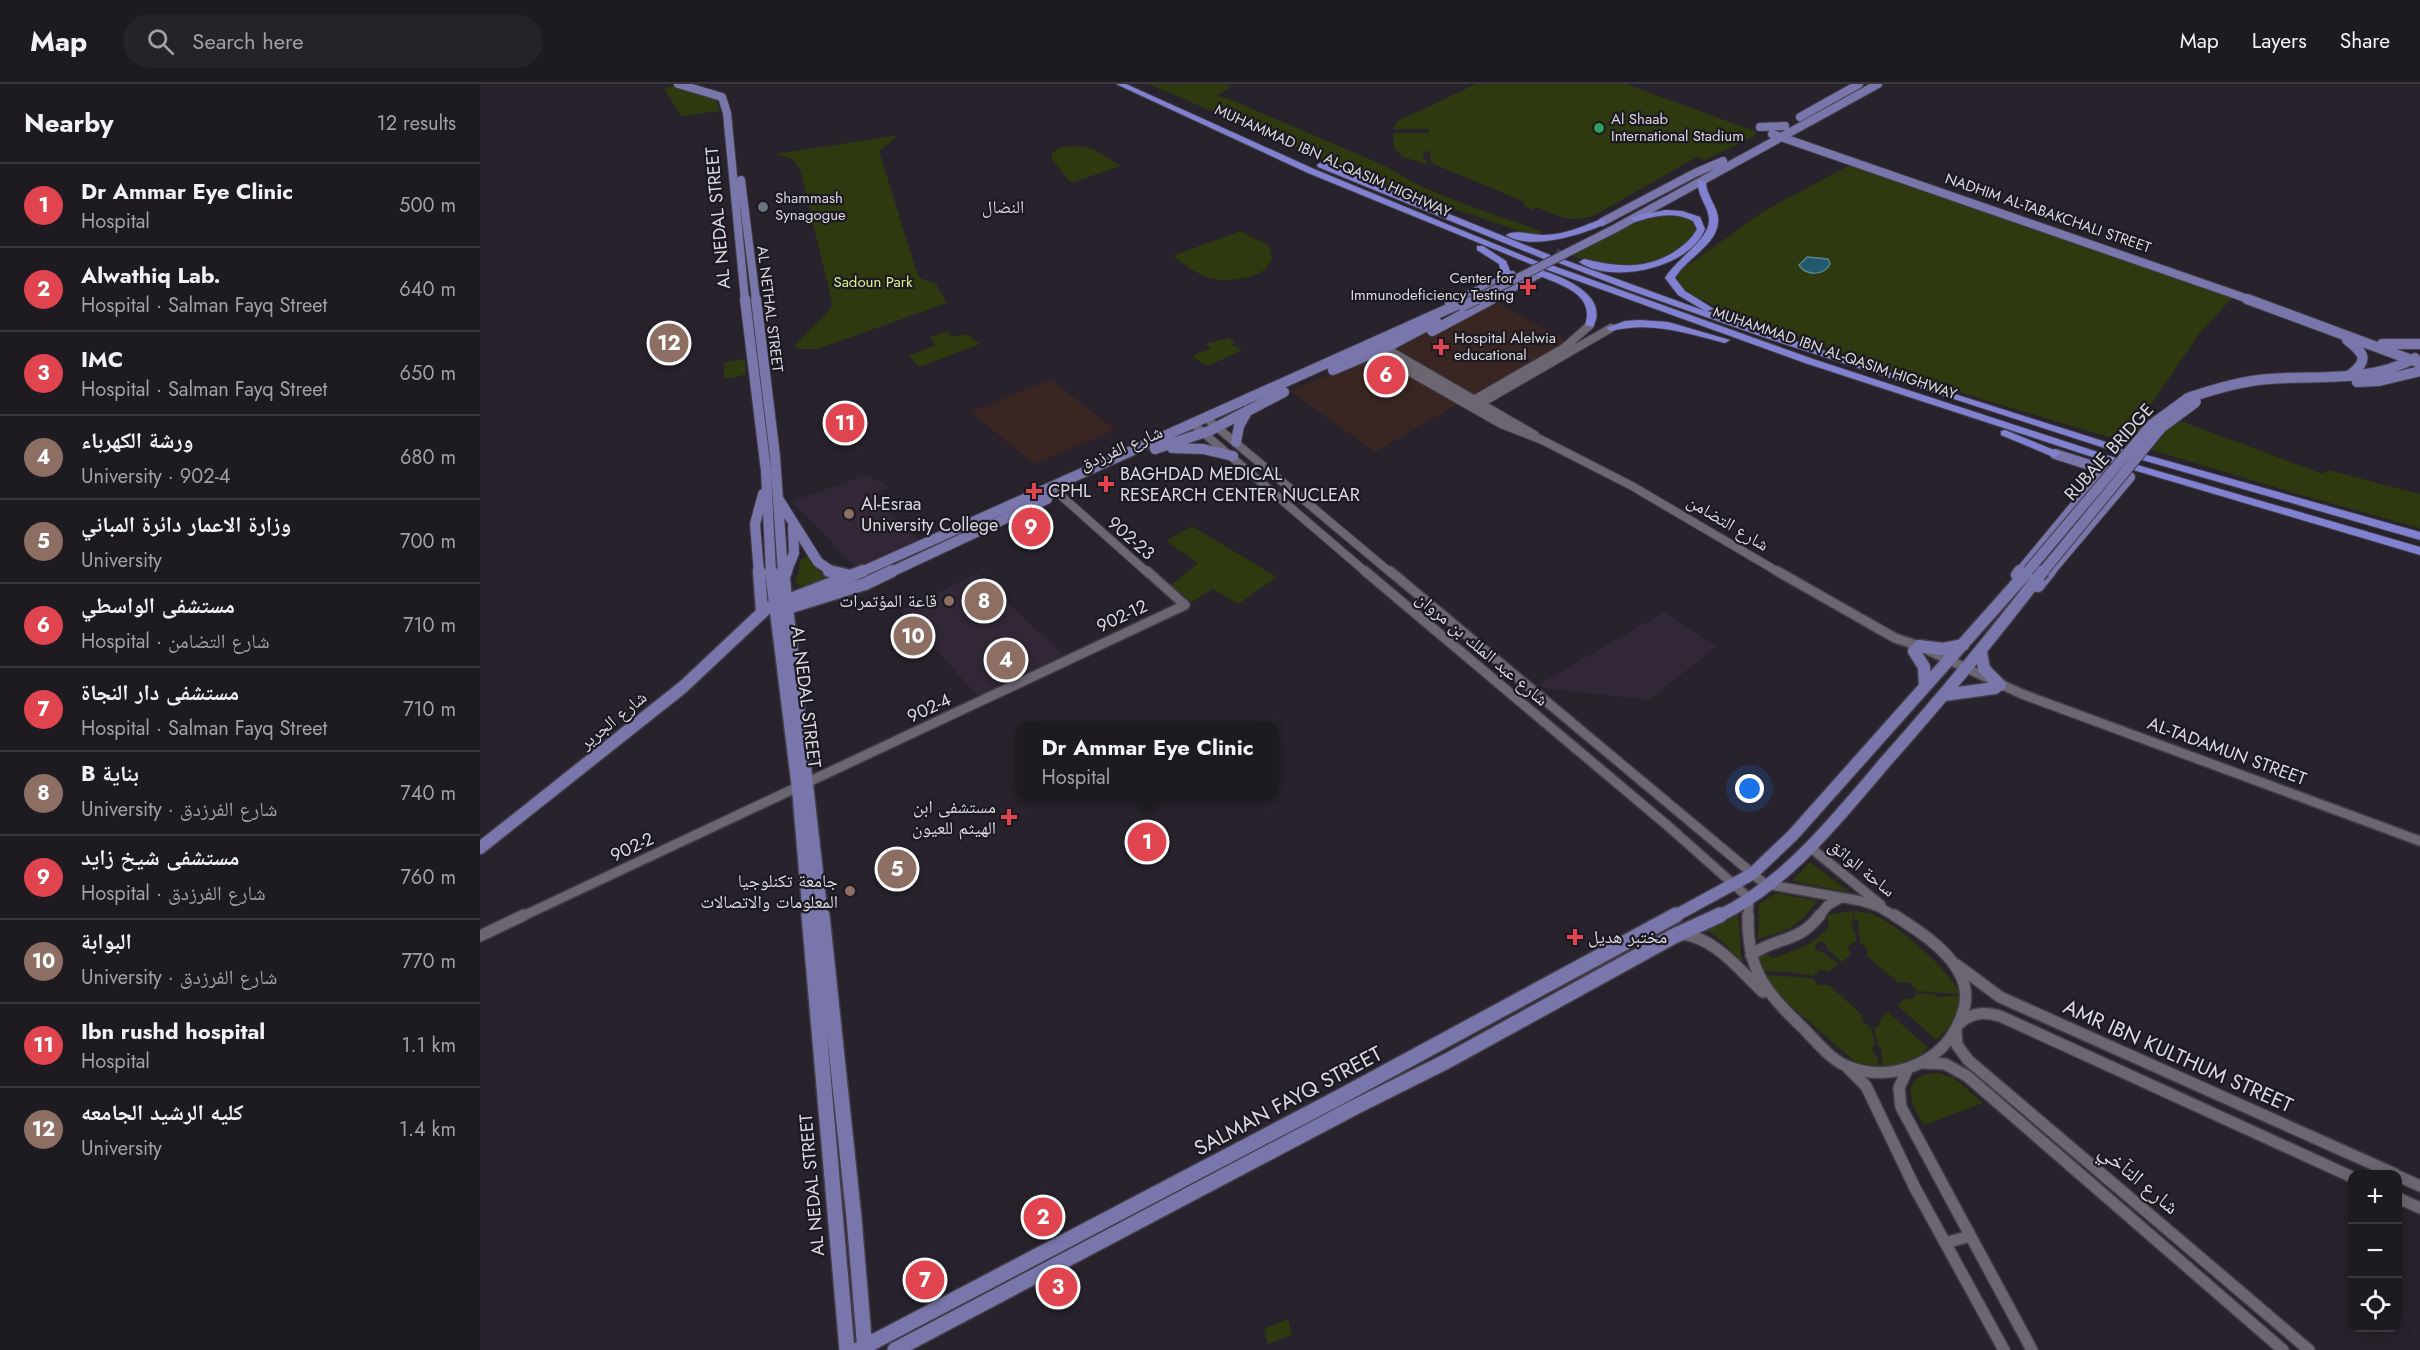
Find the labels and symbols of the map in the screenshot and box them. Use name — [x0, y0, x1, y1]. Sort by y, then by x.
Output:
street label: MUHAMMAD IBN AL-QASIM HIGHWAY — [1211, 99, 1455, 223]
place label: Al Shaab International Stadium — [1611, 108, 1744, 147]
marker: Al Shaab International Stadium — [1592, 121, 1606, 135]
street label: AL NEDAL STREET — [699, 145, 737, 290]
street label: NADHIM AL-TABAKCHALI STREET — [1942, 167, 2154, 259]
place label: Shammash Synagogue — [775, 187, 846, 226]
district label: النضال — [982, 194, 1024, 220]
marker: Shammash Synagogue — [756, 200, 770, 214]
street label: AL NETHAL STREET — [751, 245, 789, 373]
place label: Center for Immunodeficiency Testing — [1350, 267, 1515, 306]
park label: Sadoun Park — [833, 271, 913, 293]
marker: Center for Immunodeficiency Testing — [1519, 278, 1537, 296]
street label: MUHAMMAD IBN AL-QASIM HIGHWAY — [1710, 301, 1960, 405]
pin: 12 — [650, 320, 688, 366]
place label: Hospital Alelwia educational — [1454, 327, 1556, 366]
marker: Hospital Alelwia educational — [1432, 338, 1450, 356]
pin: 6 — [1366, 352, 1406, 398]
street label: RUBAIE BRIDGE — [2058, 397, 2160, 507]
pin: 11 — [826, 400, 865, 446]
street label: شارع الفرزدق — [1075, 419, 1167, 477]
place label: BAGHDAD MEDICAL RESEARCH CENTER NUCLEAR — [1120, 461, 1360, 508]
marker: BAGHDAD MEDICAL RESEARCH CENTER NUCLEAR — [1097, 475, 1115, 493]
place label: CPHL — [1048, 478, 1091, 504]
marker: CPHL — [1025, 482, 1043, 500]
street label: شارع التضامن — [1682, 488, 1774, 558]
place label: Al-Esraa University College — [861, 491, 998, 538]
pin: 9 — [1012, 504, 1050, 550]
marker: Al-Esraa University College — [842, 507, 856, 521]
street label: 902-23 — [1102, 510, 1161, 566]
pin: 8 — [964, 578, 1004, 624]
street label: شارع عبد الملك بن مروان — [1410, 586, 1554, 712]
place label: قاعة المؤتمرات — [839, 588, 937, 614]
street label: 902-12 — [1092, 593, 1152, 639]
marker: قاعة المؤتمرات — [942, 594, 956, 608]
pin: 10 — [894, 614, 932, 658]
street label: AL NEDAL STREET — [784, 625, 828, 770]
pin: 4 — [986, 638, 1026, 682]
street label: شارع الجرير — [573, 685, 652, 756]
street label: 902-4 — [903, 687, 955, 729]
street label: AL-TADAMUN STREET — [2144, 710, 2311, 792]
your location — [1735, 774, 1764, 803]
place label: مستشفى ابن الهيثم للعيون — [912, 794, 996, 841]
marker: مستشفى ابن الهيثم للعيون — [1000, 808, 1018, 826]
pin: 1 — [1128, 820, 1166, 864]
street label: 902-2 — [606, 826, 658, 868]
street label: ساحة الواثق — [1823, 833, 1901, 903]
pin: 5 — [878, 846, 916, 892]
place label: جامعة تكنلوجيا المعلومات والاتصالات — [700, 868, 838, 915]
marker: جامعة تكنلوجيا المعلومات والاتصالات — [843, 884, 857, 898]
place label: مختبر هديل — [1588, 924, 1667, 950]
marker: مختبر هديل — [1566, 928, 1584, 946]
street label: AMR IBN KULTHUM STREET — [2058, 992, 2298, 1120]
street label: SALMAN FAYQ STREET — [1189, 1039, 1388, 1163]
street label: AL NEDAL STREET — [793, 1112, 831, 1257]
street label: شارع التآخي — [2092, 1137, 2186, 1222]
pin: 2 — [1024, 1194, 1062, 1240]
pin: 7 — [906, 1258, 944, 1302]
pin: 3 — [1038, 1264, 1078, 1310]

